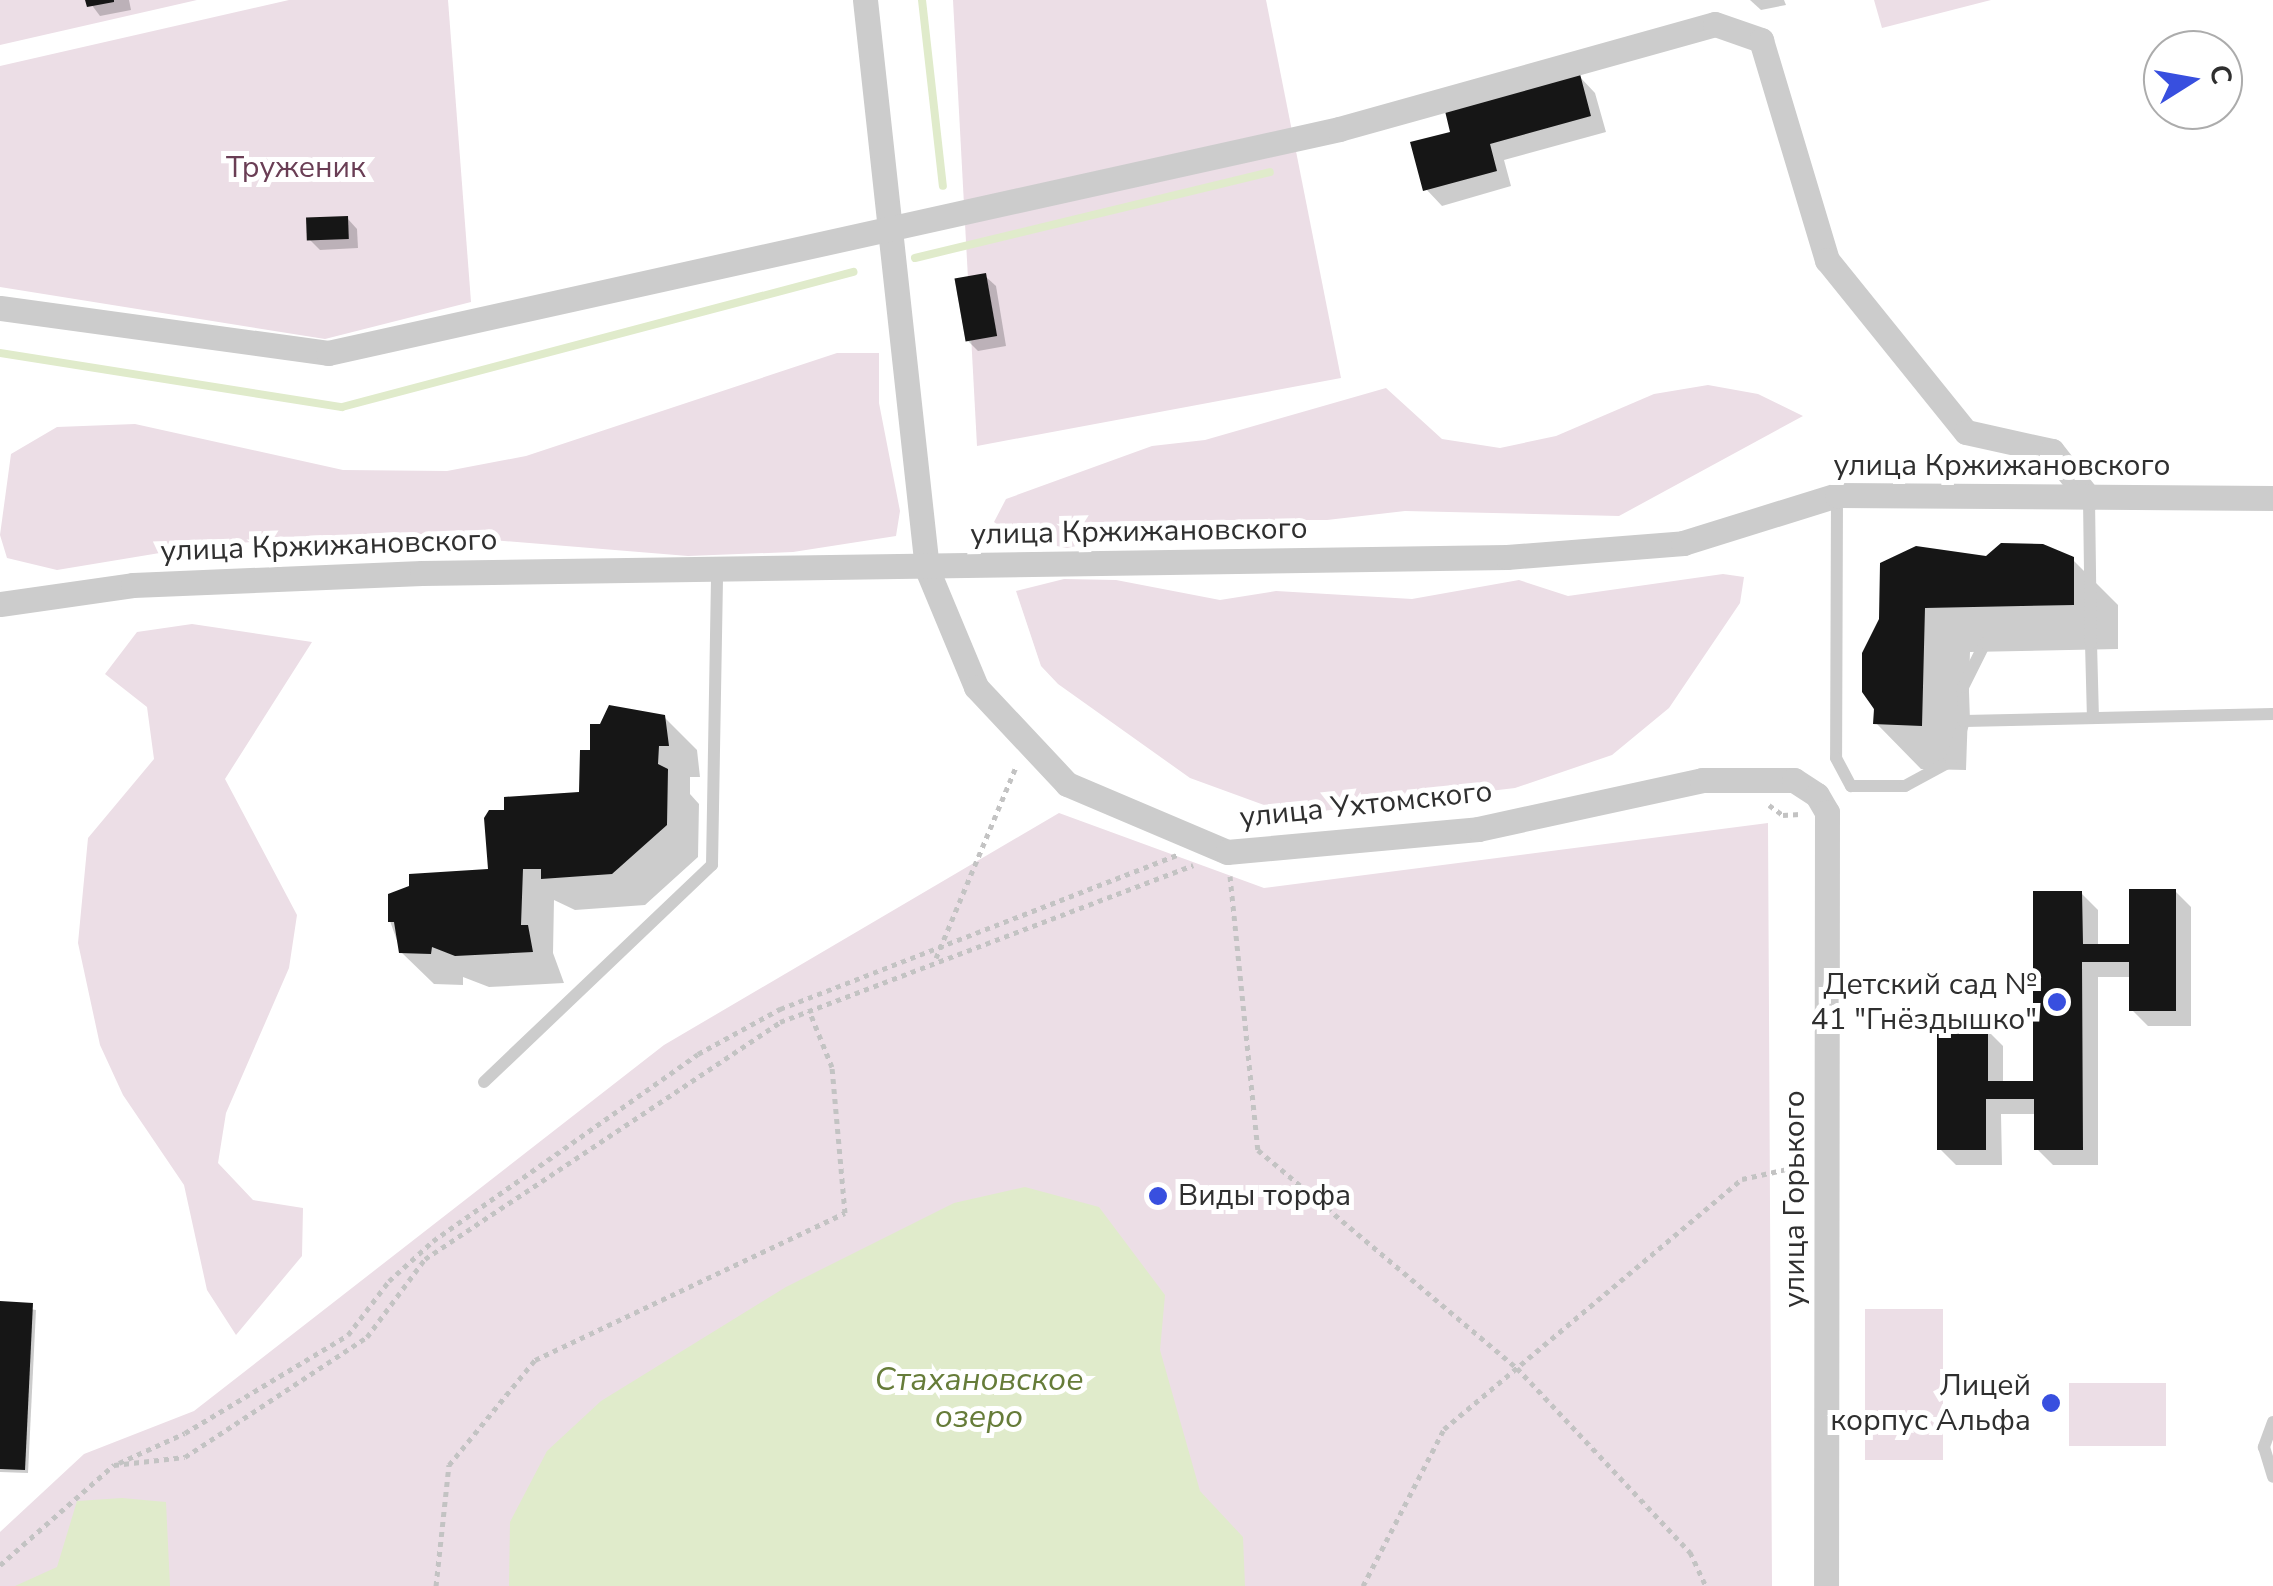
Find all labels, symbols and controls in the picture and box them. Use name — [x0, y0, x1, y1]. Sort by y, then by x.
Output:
north arrow — [2143, 30, 2243, 130]
text: С — [2200, 62, 2241, 88]
park label: Труженик — [226, 150, 366, 186]
street label: улица Кржижановского — [1833, 448, 2171, 484]
street label: улица Кржижановского — [970, 511, 1308, 553]
street label: улица Кржижановского — [160, 522, 498, 570]
street label: улица Ухтомского — [1238, 774, 1494, 836]
place label: Детский сад № 41 "Гнёздышко" — [1811, 967, 2037, 1038]
marker: Детский сад № 41 "Гнёздышко" — [2046, 991, 2068, 1013]
street label: улица Горького — [1777, 1090, 1813, 1308]
place label: Виды торфа — [1178, 1178, 1351, 1214]
marker: Виды торфа — [1147, 1185, 1169, 1207]
water label: Стахановское озеро — [874, 1362, 1084, 1437]
place label: Лицей корпус Альфа — [1830, 1368, 2031, 1438]
marker: Лицей корпус Альфа — [2040, 1392, 2062, 1414]

